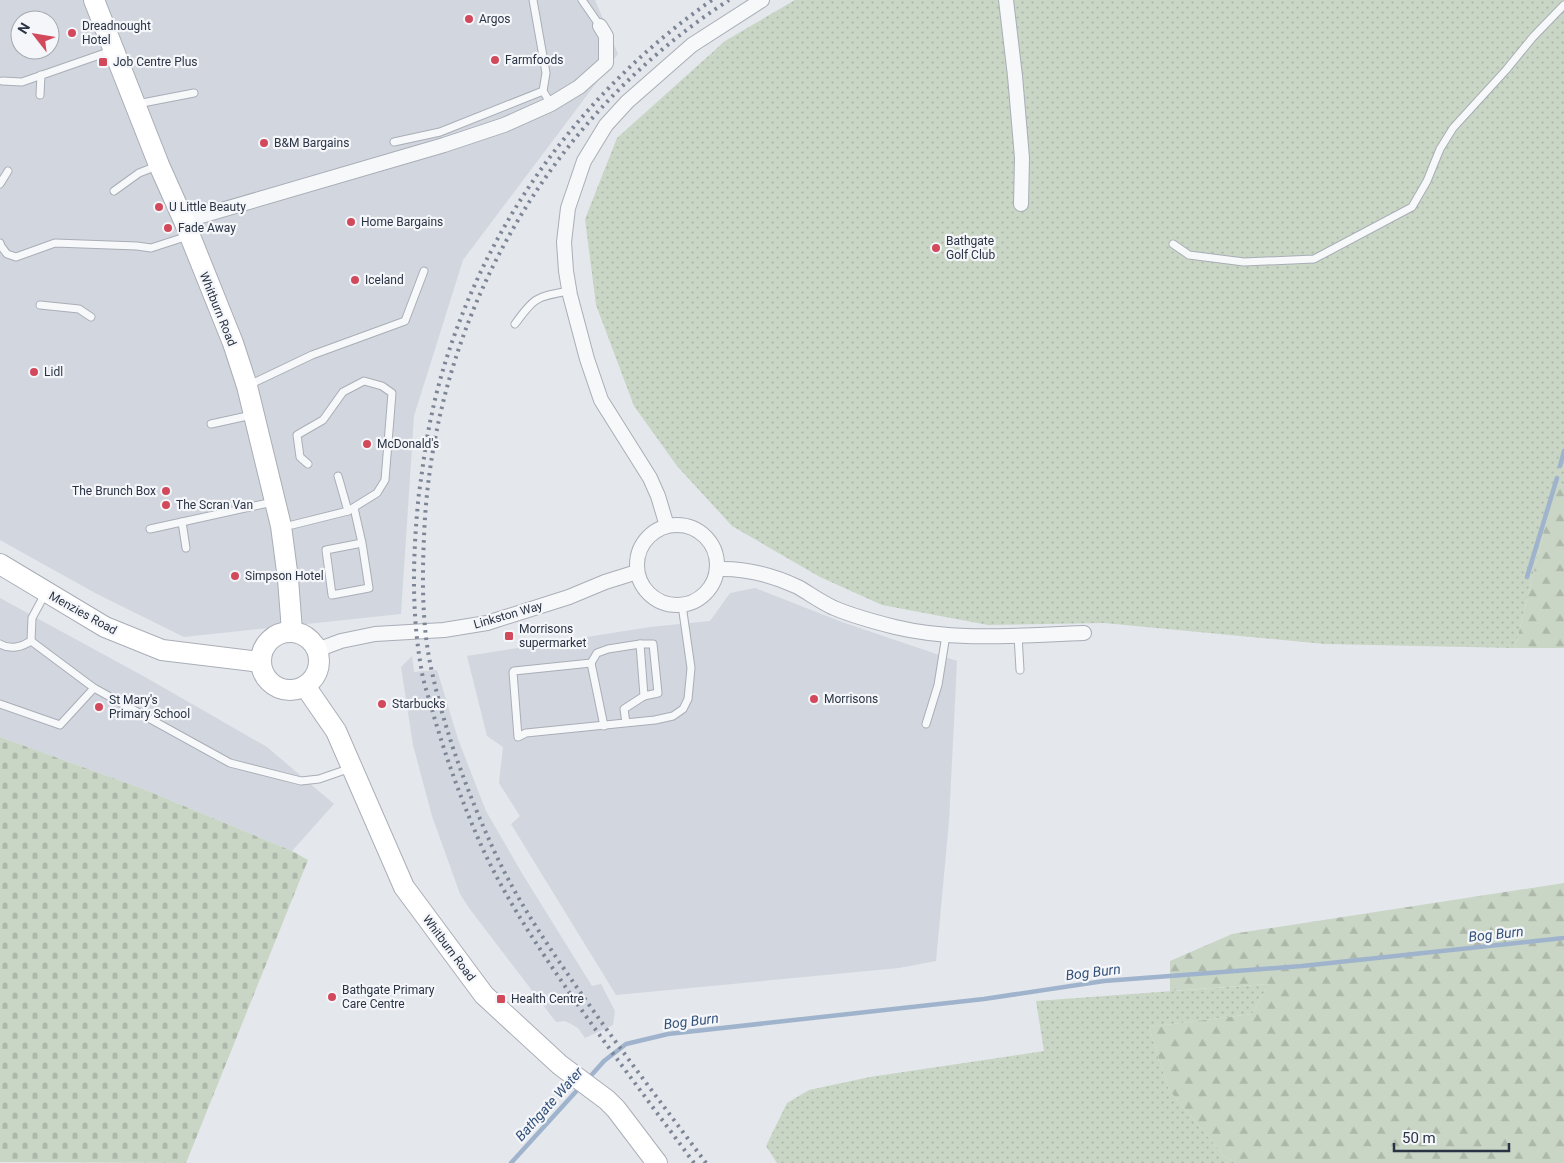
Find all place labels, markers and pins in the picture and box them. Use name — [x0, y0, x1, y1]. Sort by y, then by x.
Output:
place label: Argos — [479, 12, 511, 26]
marker: Argos — [463, 13, 475, 25]
place label: Dreadnought Hotel — [82, 19, 151, 47]
marker: Dreadnought Hotel — [66, 27, 78, 39]
place label: Farmfoods — [505, 53, 563, 67]
marker: Farmfoods — [489, 54, 501, 66]
place label: Job Centre Plus — [113, 55, 198, 69]
marker: Job Centre Plus — [97, 56, 109, 68]
place label: B&M Bargains — [274, 136, 349, 150]
marker: B&M Bargains — [258, 137, 270, 149]
place label: U Little Beauty — [169, 200, 246, 214]
marker: U Little Beauty — [153, 201, 165, 213]
place label: Home Bargains — [361, 215, 443, 229]
marker: Home Bargains — [345, 216, 357, 228]
place label: Fade Away — [178, 221, 236, 235]
marker: Fade Away — [162, 222, 174, 234]
place label: Bathgate Golf Club — [946, 234, 995, 262]
marker: Bathgate Golf Club — [930, 242, 942, 254]
place label: Iceland — [365, 273, 404, 287]
marker: Iceland — [349, 274, 361, 286]
place label: Lidl — [44, 365, 63, 379]
marker: Lidl — [28, 366, 40, 378]
place label: McDonald's — [377, 437, 439, 451]
marker: McDonald's — [361, 438, 373, 450]
place label: The Brunch Box — [72, 484, 156, 498]
marker: The Brunch Box — [160, 485, 172, 497]
place label: The Scran Van — [176, 498, 253, 512]
marker: The Scran Van — [160, 499, 172, 511]
place label: Simpson Hotel — [245, 569, 324, 583]
marker: Simpson Hotel — [229, 570, 241, 582]
place label: Morrisons supermarket — [519, 622, 586, 650]
marker: Morrisons supermarket — [503, 630, 515, 642]
place label: Morrisons — [824, 692, 878, 706]
place label: St Mary's Primary School — [109, 693, 190, 721]
marker: Morrisons — [808, 693, 820, 705]
place label: Starbucks — [392, 697, 446, 711]
marker: Starbucks — [376, 698, 388, 710]
marker: St Mary's Primary School — [93, 701, 105, 713]
place label: Bathgate Primary Care Centre — [342, 983, 435, 1011]
marker: Bathgate Primary Care Centre — [326, 991, 338, 1003]
place label: Health Centre — [511, 992, 584, 1006]
marker: Health Centre — [495, 993, 507, 1005]

